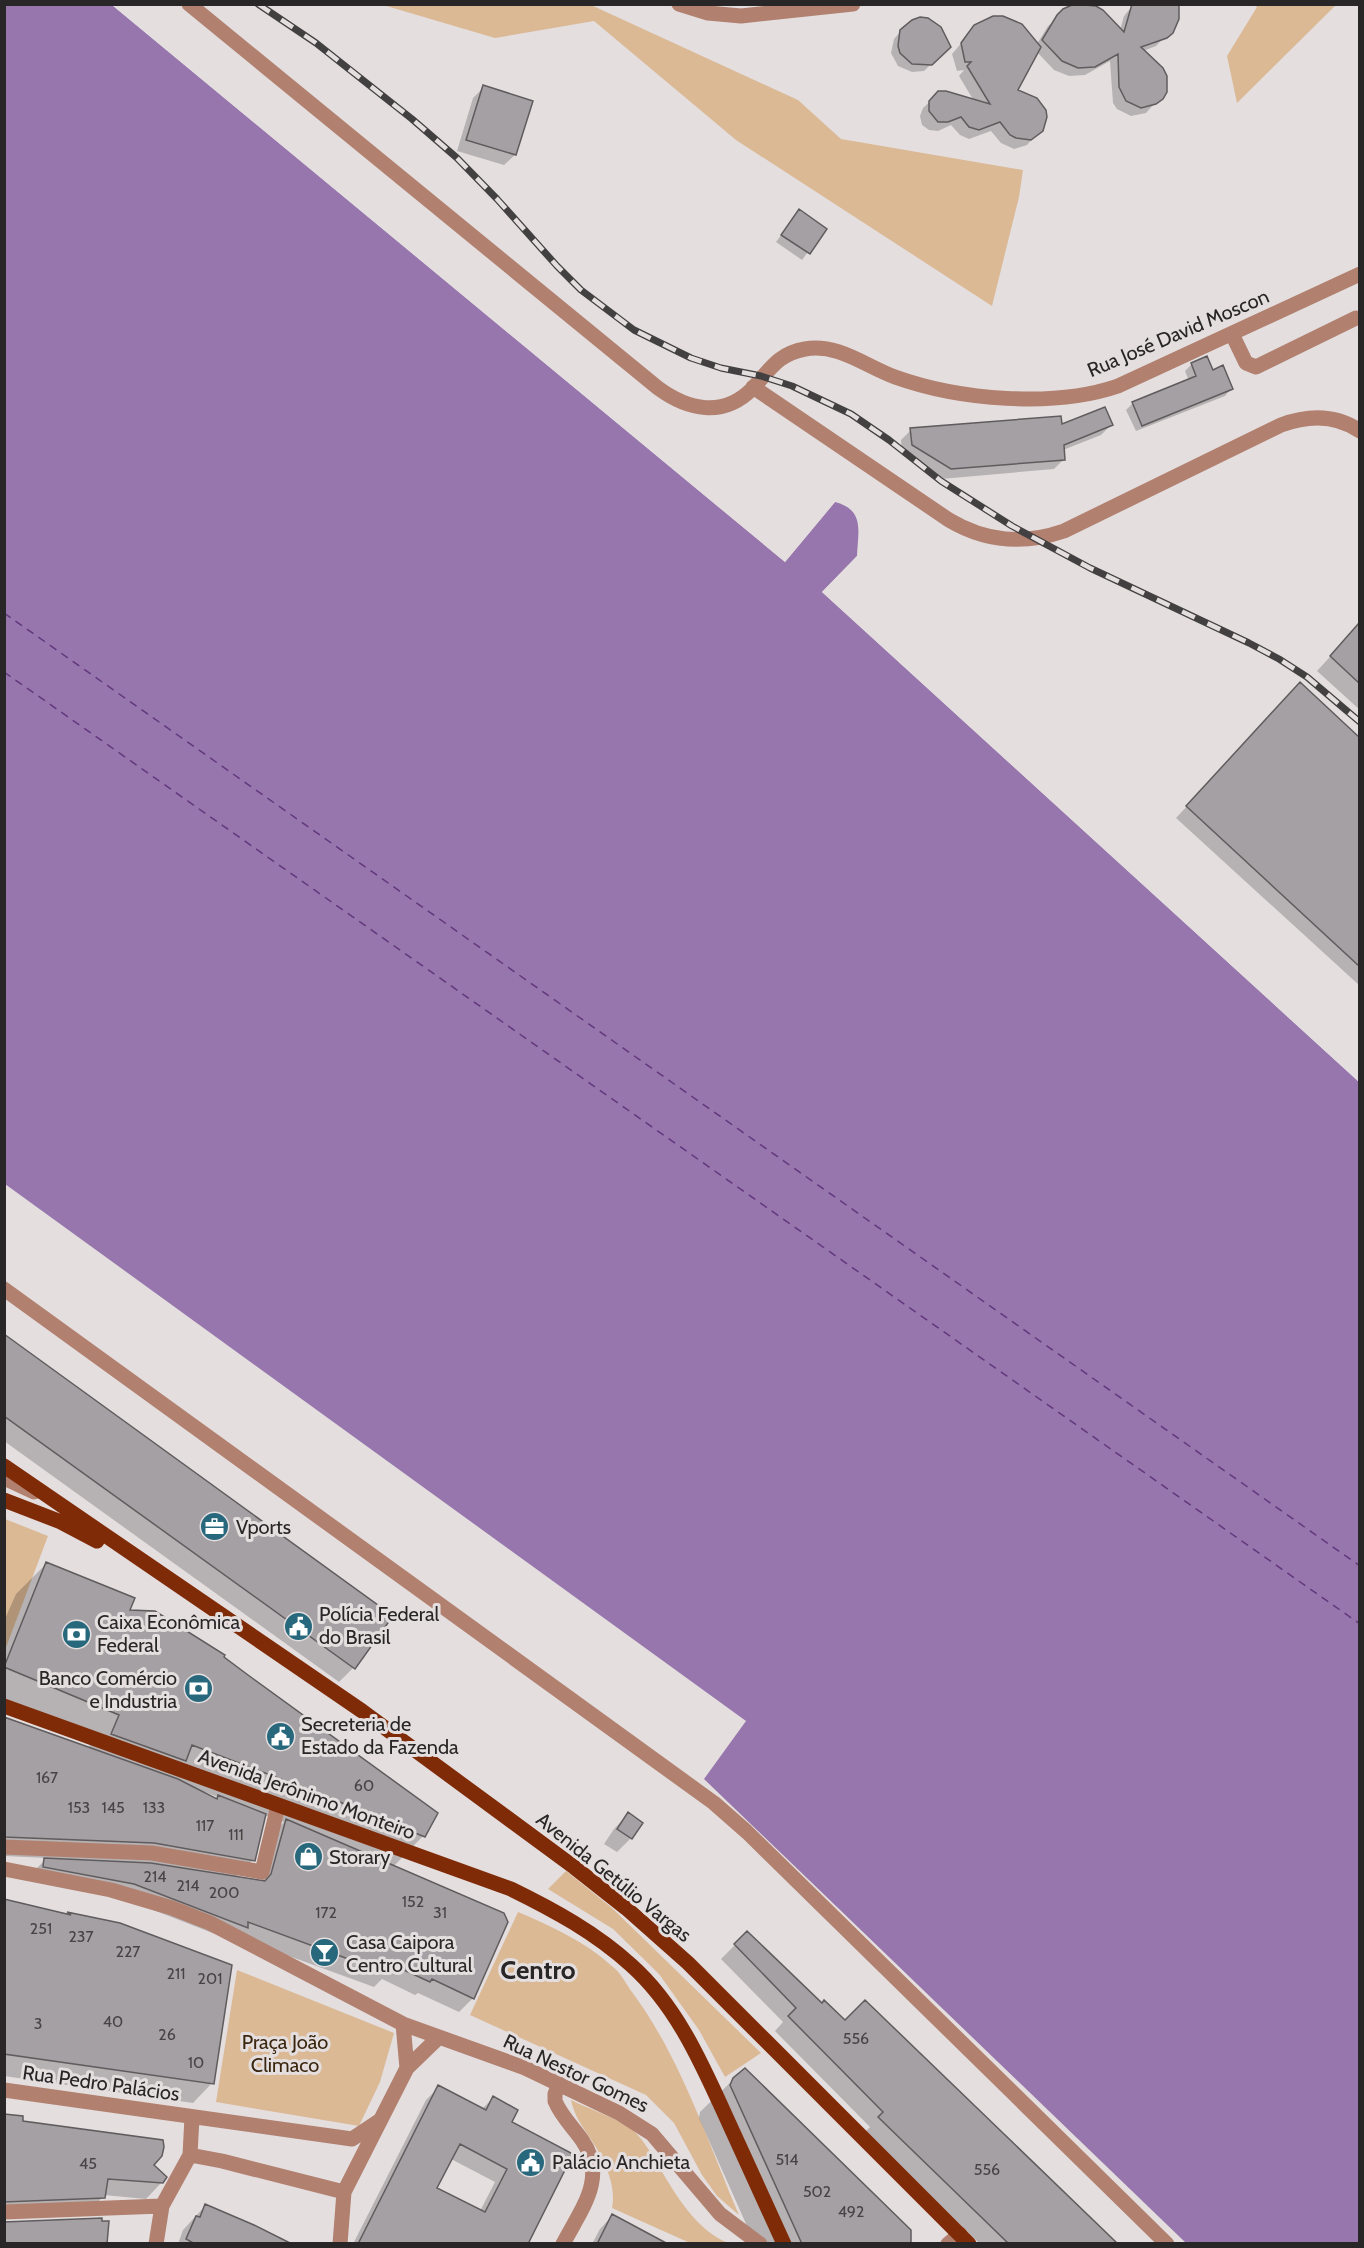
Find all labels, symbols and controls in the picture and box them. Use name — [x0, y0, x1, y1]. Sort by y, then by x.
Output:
street label: Rua José David Moscon — [1084, 284, 1272, 382]
office icon: Vports — [199, 1511, 231, 1543]
place label: Vports — [236, 1515, 291, 1539]
place label: Polícia Federal do Brasil — [319, 1602, 439, 1649]
place label: Caixa Econômica Federal — [97, 1610, 240, 1657]
public building icon: Polícia Federal do Brasil — [282, 1610, 314, 1642]
bank icon: Caixa Econômica Federal — [60, 1618, 92, 1650]
place label: Banco Comércio e Industria — [39, 1666, 177, 1713]
bank icon: Banco Comércio e Industria — [182, 1673, 214, 1705]
place label: Secreteria de Estado da Fazenda — [301, 1712, 459, 1759]
public building icon: Secreteria de Estado da Fazenda — [264, 1720, 296, 1752]
street label: Avenida Jerônimo Monteiro — [195, 1744, 419, 1844]
house number: 167 — [36, 1768, 58, 1787]
house number: 60 — [354, 1776, 374, 1795]
house number: 153 — [68, 1798, 90, 1817]
house number: 145 — [101, 1798, 125, 1817]
house number: 133 — [143, 1798, 165, 1817]
street label: Avenida Getúlio Vargas — [532, 1807, 696, 1947]
house number: 117 — [196, 1816, 214, 1835]
house number: 111 — [228, 1825, 244, 1844]
shop icon: Storary — [292, 1841, 324, 1873]
place label: Storary — [329, 1845, 390, 1869]
house number: 214 — [144, 1867, 166, 1886]
house number: 214 — [177, 1876, 199, 1895]
house number: 200 — [209, 1883, 239, 1902]
house number: 152 — [402, 1892, 424, 1911]
house number: 172 — [315, 1903, 337, 1922]
house number: 31 — [433, 1903, 447, 1922]
house number: 251 — [30, 1919, 52, 1938]
house number: 237 — [68, 1927, 94, 1946]
place label: Casa Caipora Centro Cultural — [346, 1930, 473, 1977]
bar icon: Casa Caipora Centro Cultural — [309, 1937, 341, 1969]
house number: 227 — [116, 1942, 140, 1961]
district label: Centro — [500, 1954, 576, 1986]
house number: 211 — [167, 1964, 185, 1983]
house number: 201 — [198, 1969, 222, 1988]
house number: 40 — [103, 2012, 123, 2031]
house number: 3 — [34, 2014, 42, 2033]
house number: 26 — [158, 2025, 176, 2044]
street label: Rua Nestor Gomes — [500, 2029, 652, 2117]
house number: 556 — [843, 2029, 869, 2048]
park label: Praça João Climaco — [242, 2030, 328, 2077]
house number: 10 — [188, 2053, 204, 2072]
street label: Rua Pedro Palácios — [21, 2060, 181, 2106]
public building icon: Palácio Anchieta — [515, 2146, 547, 2178]
place label: Palácio Anchieta — [552, 2150, 691, 2174]
house number: 514 — [775, 2150, 799, 2169]
house number: 45 — [79, 2154, 97, 2173]
house number: 556 — [974, 2160, 1000, 2179]
house number: 502 — [803, 2182, 831, 2201]
house number: 492 — [838, 2202, 864, 2221]

